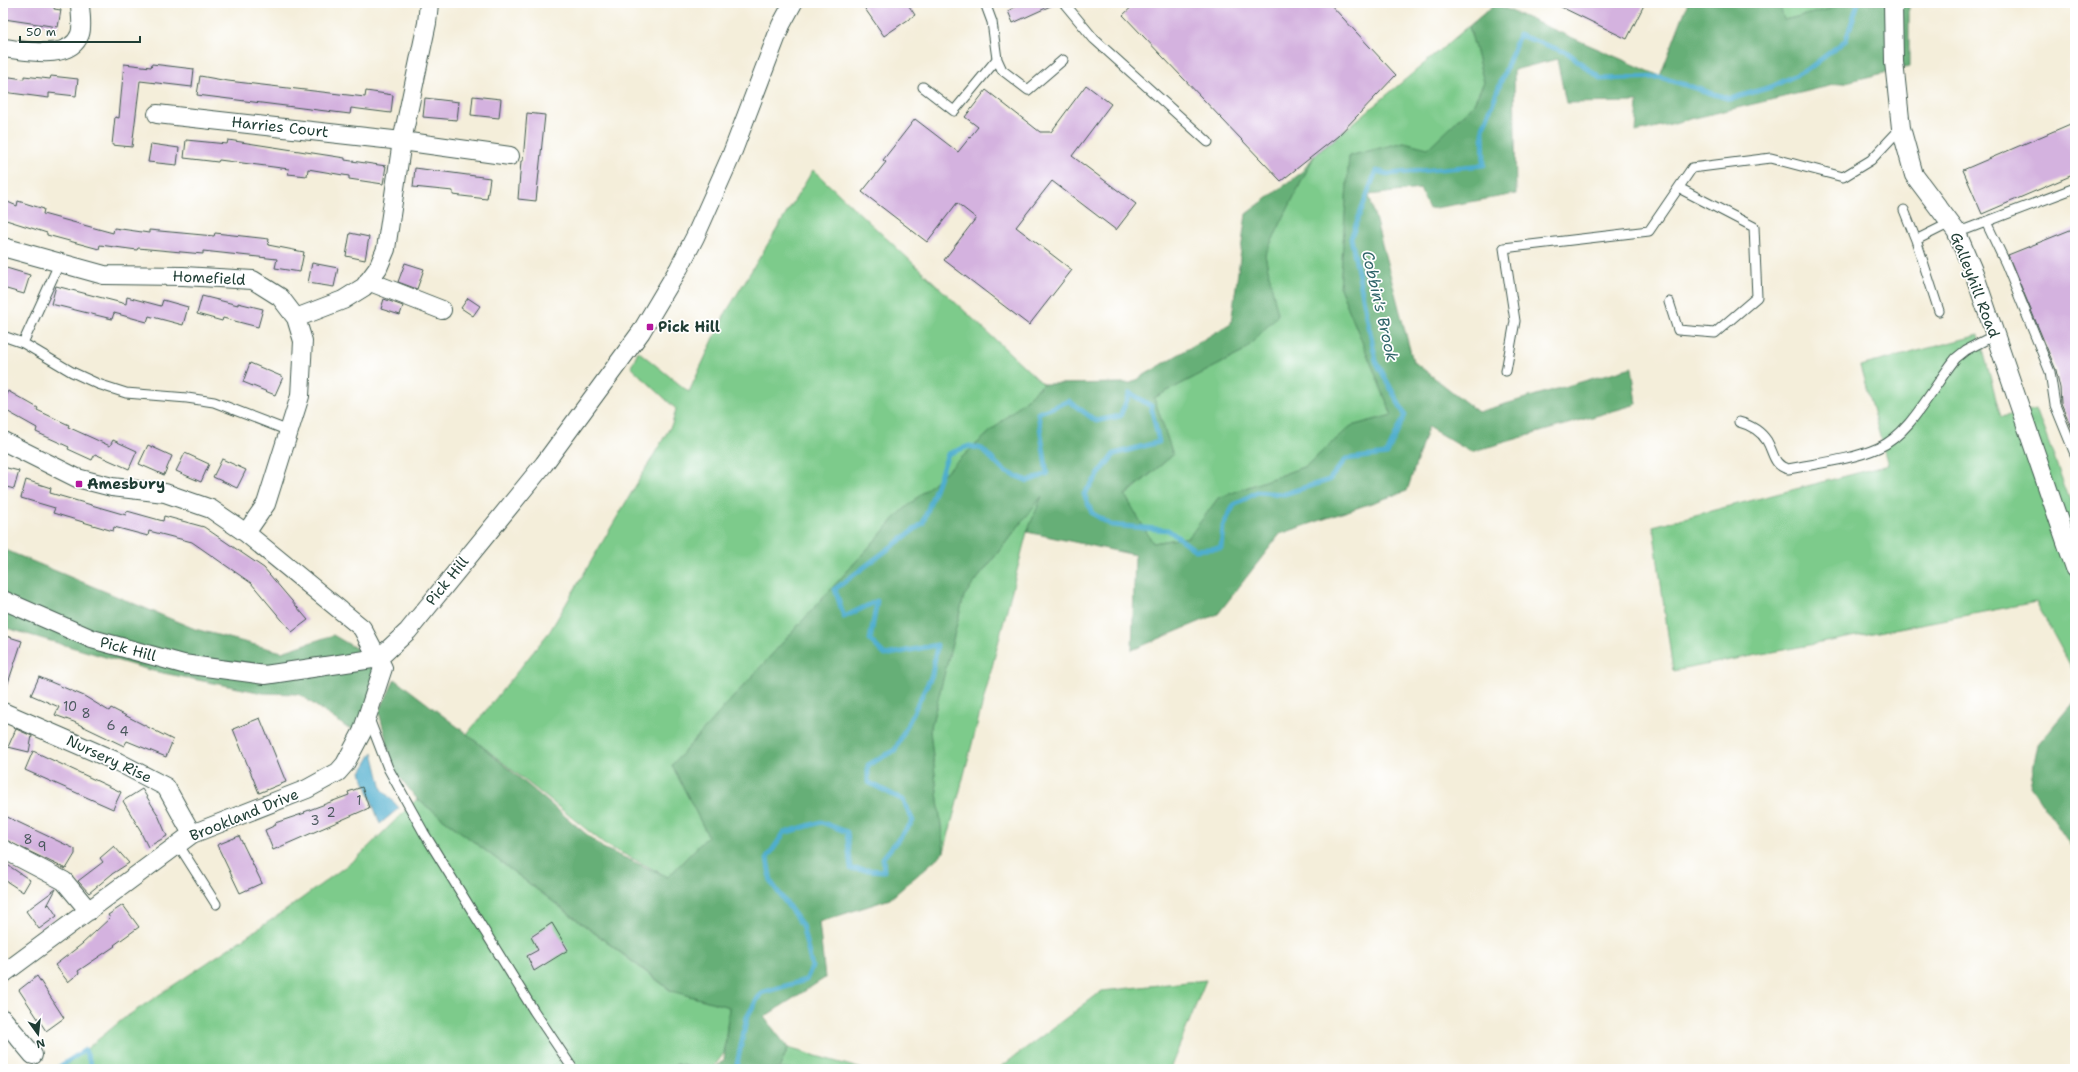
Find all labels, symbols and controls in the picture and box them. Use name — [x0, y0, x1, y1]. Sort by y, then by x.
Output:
scale bar — [20, 18, 140, 44]
text: 50 m — [26, 24, 56, 40]
street label: Harries Court — [230, 112, 330, 142]
street label: Galleyhill Road — [1946, 229, 2004, 341]
water label: Cobbin's Brook — [1357, 249, 1403, 363]
street label: Homefield — [172, 266, 247, 290]
place label: Pick Hill — [658, 317, 720, 337]
marker: Pick Hill — [645, 322, 655, 332]
place label: Amesbury — [87, 474, 165, 494]
marker: Amesbury — [74, 479, 84, 489]
street label: Pick Hill — [421, 552, 473, 610]
street label: Pick Hill — [98, 632, 159, 666]
house number: 10 — [63, 698, 77, 715]
house number: 8 — [81, 705, 91, 722]
house number: 6 — [106, 717, 116, 734]
house number: 4 — [119, 723, 129, 740]
street label: Nursery Rise — [63, 730, 155, 788]
street label: Brookland Drive — [187, 784, 301, 846]
house number: 1 — [356, 792, 362, 809]
house number: 2 — [326, 804, 336, 821]
house number: 3 — [310, 812, 320, 829]
house number: 8 — [23, 831, 33, 848]
house number: 9 — [37, 838, 47, 855]
north arrow — [18, 1014, 58, 1054]
text: N — [34, 1035, 47, 1052]

